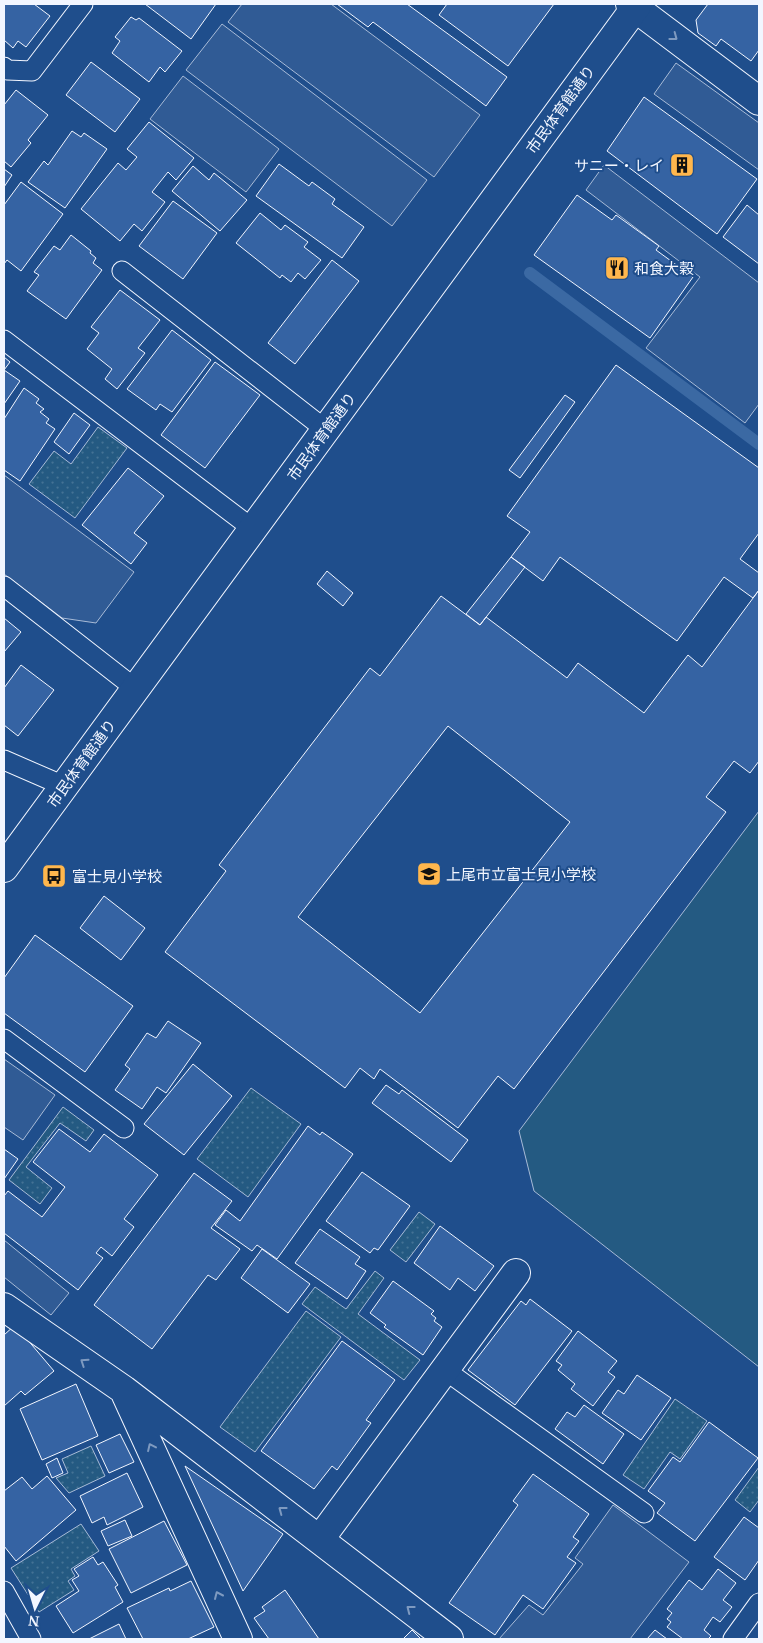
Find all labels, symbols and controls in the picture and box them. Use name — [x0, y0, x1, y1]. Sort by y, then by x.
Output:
one-way arrow — [668, 31, 678, 40]
street label: 市民体育館通り — [521, 61, 599, 157]
building icon: サニー・レイ — [669, 152, 695, 178]
place label: サニー・レイ — [574, 155, 664, 175]
restaurant icon: 和食大穀 — [604, 255, 630, 281]
place label: 和食大穀 — [634, 258, 694, 278]
street label: 市民体育館通り — [282, 388, 360, 484]
street label: 市民体育館通り — [42, 715, 120, 811]
school or university icon: 上尾市立富士見小学校 — [416, 861, 442, 887]
bus stop icon: 富士見小学校 — [41, 863, 67, 889]
place label: 上尾市立富士見小学校 — [446, 864, 596, 884]
place label: 富士見小学校 — [72, 866, 162, 886]
one-way arrow — [80, 1359, 90, 1368]
one-way arrow — [147, 1443, 157, 1452]
one-way arrow — [279, 1508, 288, 1516]
north arrow — [10, 1583, 60, 1633]
one-way arrow — [213, 1591, 224, 1600]
one-way arrow — [407, 1606, 416, 1615]
text: N — [27, 1612, 40, 1631]

